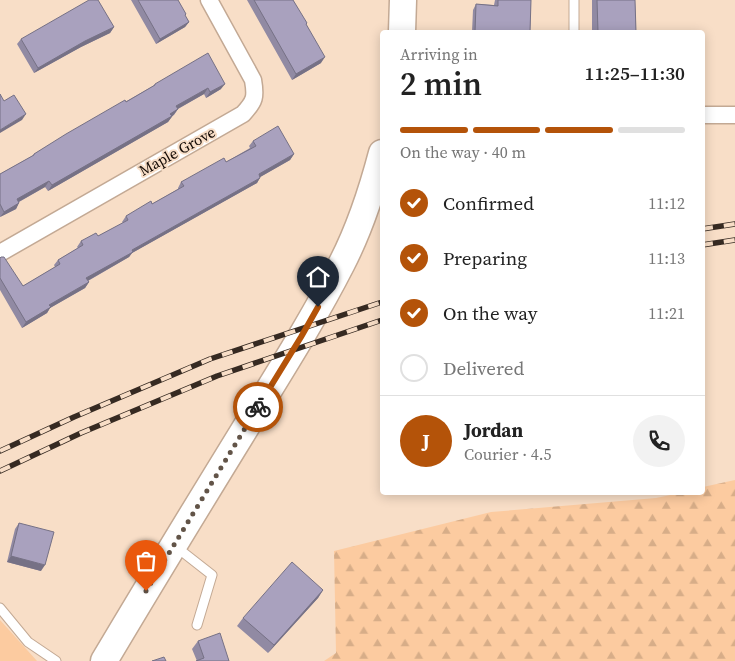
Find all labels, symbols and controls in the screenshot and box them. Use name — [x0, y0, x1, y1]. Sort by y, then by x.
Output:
text: Arriving in — [400, 43, 478, 65]
text: 11:25–11:30 — [585, 60, 685, 86]
text: 2 min — [400, 62, 482, 106]
street label: Maple Grove — [135, 121, 219, 181]
text: On the way · 40 m — [400, 141, 526, 163]
icon: check — [400, 189, 428, 217]
text: Confirmed — [443, 190, 534, 216]
text: 11:12 — [648, 192, 685, 214]
icon: check — [400, 244, 428, 272]
text: Preparing — [443, 245, 527, 271]
text: 11:13 — [648, 247, 685, 269]
pin — [297, 256, 339, 307]
icon: home — [304, 263, 332, 291]
icon: check — [400, 299, 428, 327]
text: On the way — [443, 300, 538, 326]
text: 11:21 — [648, 302, 685, 324]
text: Delivered — [443, 355, 524, 381]
courier — [233, 382, 283, 432]
icon: bike — [244, 393, 272, 421]
button: phone — [633, 415, 685, 467]
text: Jordan — [464, 417, 523, 443]
text: J — [422, 428, 430, 454]
text: Courier · 4.5 — [464, 443, 552, 465]
pin — [125, 540, 167, 591]
icon: bag — [132, 547, 160, 575]

